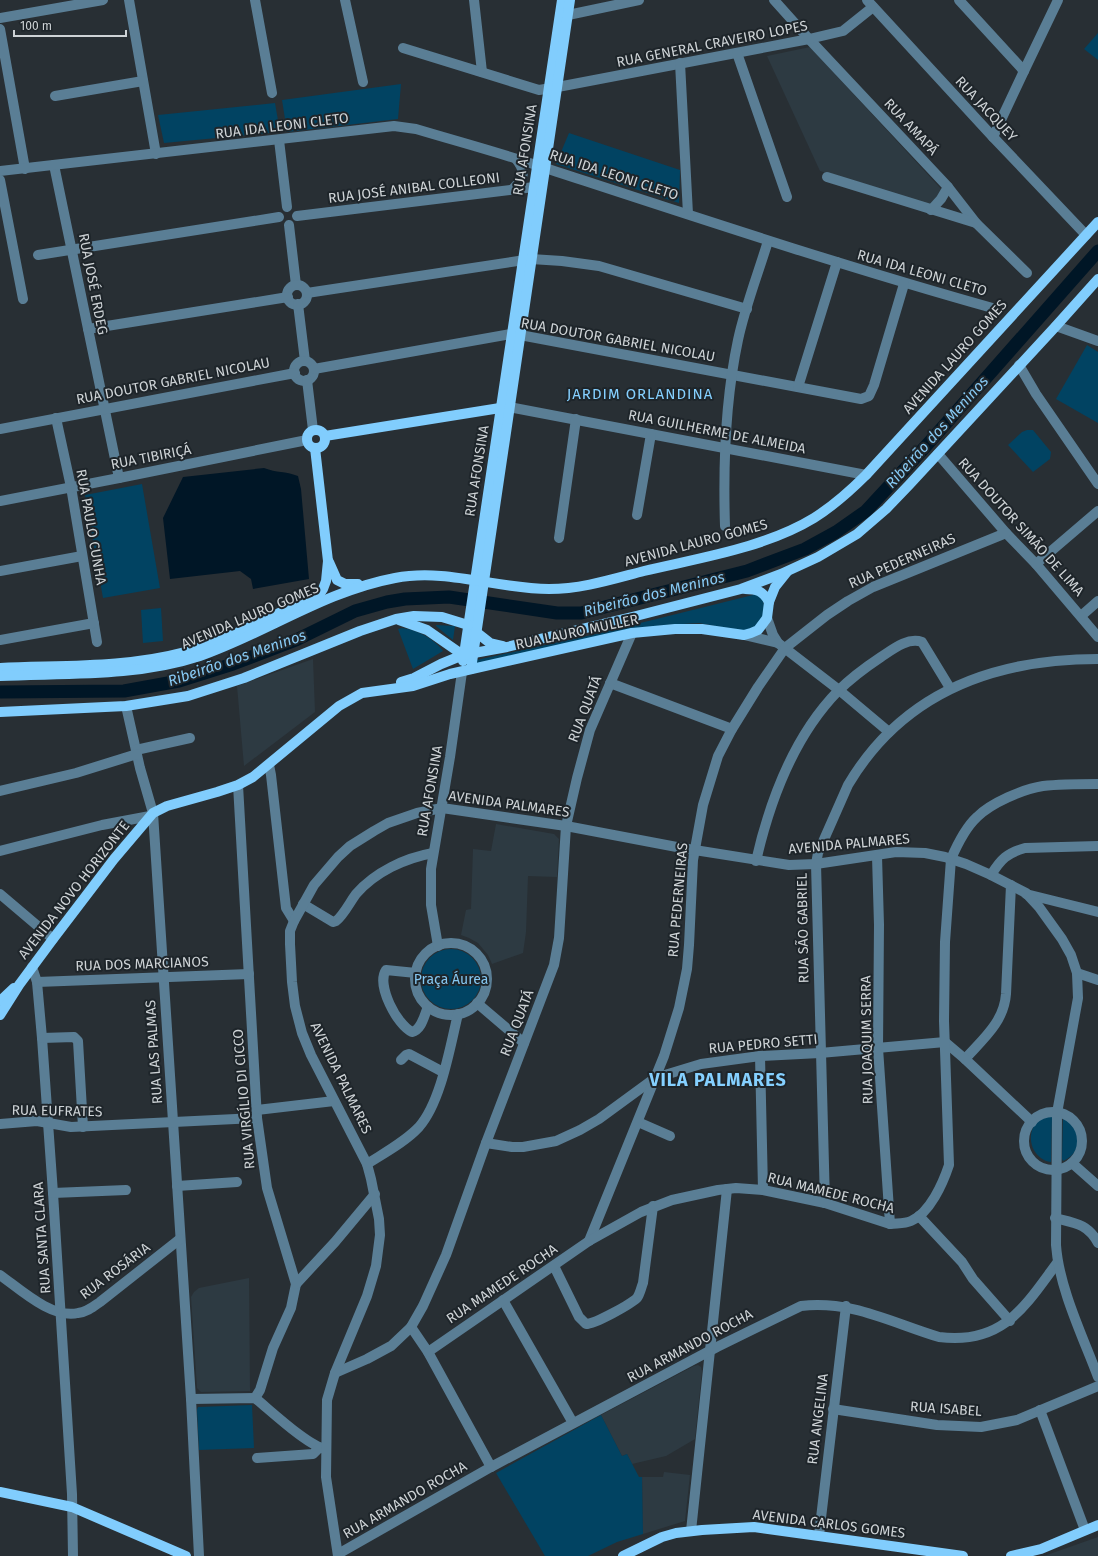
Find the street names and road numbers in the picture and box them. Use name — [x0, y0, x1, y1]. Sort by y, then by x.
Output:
street label: RUA GENERAL CRAVEIRO LOPES — [615, 17, 809, 71]
street label: RUA JACQUEY — [951, 73, 1021, 145]
street label: RUA AMAPÁ — [880, 94, 942, 159]
street label: RUA AFONSINA — [509, 103, 541, 197]
street label: RUA IDA LEONI CLETO — [214, 109, 350, 143]
street label: RUA IDA LEONI CLETO — [548, 146, 680, 204]
street label: RUA JOSÉ ANIBAL COLLEONI — [327, 168, 501, 207]
street label: RUA JOSÉ ERDEG — [75, 232, 112, 336]
street label: RUA IDA LEONI CLETO — [855, 246, 989, 300]
street label: AVENIDA LAURO GOMES — [899, 296, 1011, 418]
street label: RUA DOUTOR GABRIEL NICOLAU — [520, 315, 716, 365]
street label: RUA DOUTOR GABRIEL NICOLAU — [75, 354, 271, 408]
street label: RUA GUILHERME DE ALMEIDA — [627, 406, 807, 458]
street label: RUA AFONSINA — [461, 424, 493, 518]
street label: RUA TIBIRIÇÁ — [109, 440, 193, 473]
street label: RUA DOUTOR SIMÃO DE LIMA — [954, 454, 1088, 600]
street label: RUA PAULO CUNHA — [72, 468, 110, 586]
street label: AVENIDA LAURO GOMES — [623, 516, 770, 570]
street label: RUA PEDERNEIRAS — [846, 530, 958, 592]
street label: AVENIDA LAURO GOMES — [179, 579, 322, 653]
street label: RUA LAURO MULLER — [514, 611, 640, 653]
street label: RUA QUATÁ — [564, 673, 605, 745]
street label: RUA AFONSINA — [414, 744, 446, 838]
street label: AVENIDA PALMARES — [447, 787, 571, 821]
street label: AVENIDA NOVO HORIZONTE — [15, 818, 133, 962]
street label: AVENIDA PALMARES — [788, 830, 911, 858]
street label: RUA PEDERNEIRAS — [665, 842, 692, 958]
street label: RUA SÃO GABRIEL — [794, 873, 812, 983]
street label: RUA DOS MARCIANOS — [75, 953, 209, 975]
street label: RUA JOAQUIM SERRA — [857, 976, 877, 1104]
street label: RUA QUATÁ — [496, 987, 537, 1059]
street label: RUA LAS PALMAS — [142, 999, 166, 1105]
street label: AVENIDA PALMARES — [307, 1019, 376, 1137]
street label: RUA VIRGÍLIO DI CICCO — [228, 1028, 259, 1170]
street label: RUA PEDRO SETTI — [708, 1031, 818, 1057]
street label: RUA EUFRATES — [11, 1102, 103, 1120]
street label: RUA MAMEDE ROCHA — [766, 1169, 896, 1217]
street label: RUA SANTA CLARA — [30, 1182, 54, 1294]
street label: RUA ROSÁRIA — [76, 1238, 153, 1303]
street label: RUA MAMEDE ROCHA — [443, 1241, 561, 1327]
street label: RUA ARMANDO ROCHA — [624, 1306, 756, 1386]
street label: RUA ANGELINA — [804, 1372, 832, 1466]
street label: RUA ISABEL — [910, 1398, 982, 1420]
street label: RUA ARMANDO ROCHA — [340, 1458, 470, 1542]
street label: AVENIDA CARLOS GOMES — [752, 1506, 907, 1542]

